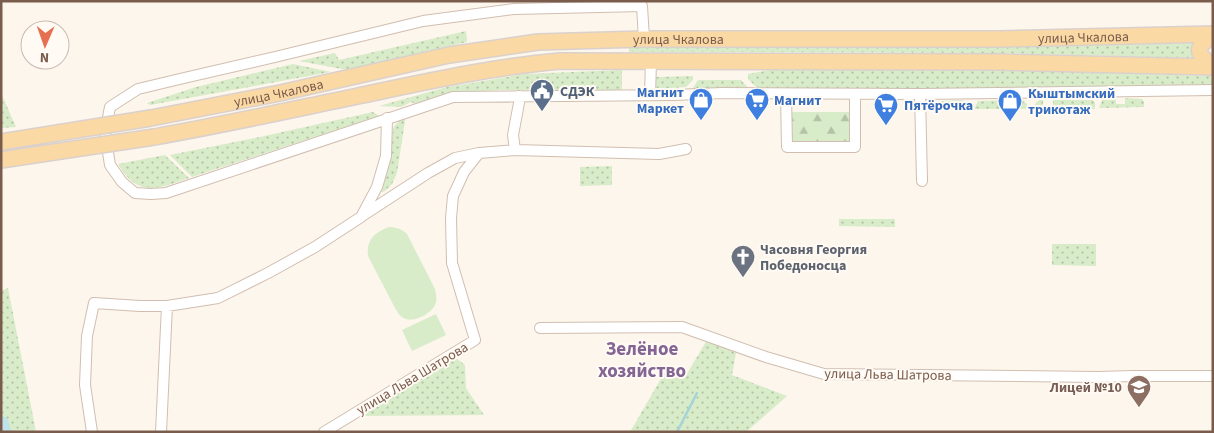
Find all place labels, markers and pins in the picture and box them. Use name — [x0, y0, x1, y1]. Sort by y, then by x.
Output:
public building icon: СДЭК — [529, 78, 555, 112]
place label: СДЭК — [560, 82, 595, 102]
place label: Магнит Маркет — [637, 83, 684, 119]
place label: Кыштымский трикотаж — [1028, 84, 1115, 120]
shop icon: Магнит Маркет — [688, 87, 714, 121]
supermarket icon: Магнит — [744, 87, 770, 121]
shop icon: Кыштымский трикотаж — [997, 88, 1023, 122]
place label: Магнит — [774, 91, 821, 111]
supermarket icon: Пятёрочка — [873, 92, 899, 126]
place label: Пятёрочка — [904, 96, 973, 116]
place label: Часовня Георгия Победоносца — [760, 240, 867, 276]
church icon: Часовня Георгия Победоносца — [730, 244, 756, 278]
school or university icon: Лицей №10 — [1126, 374, 1152, 408]
place label: Лицей №10 — [1049, 378, 1122, 398]

